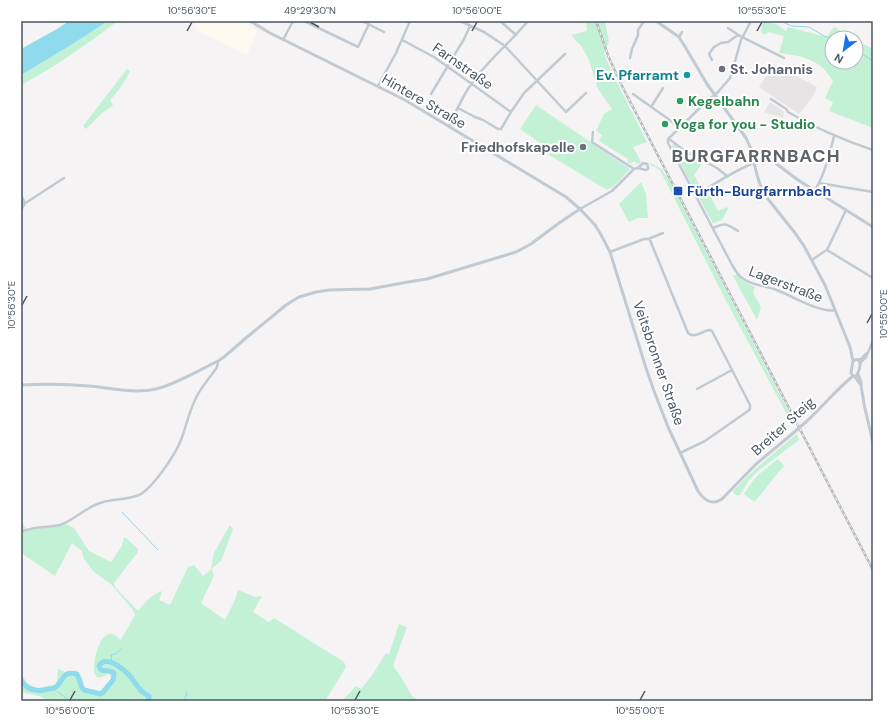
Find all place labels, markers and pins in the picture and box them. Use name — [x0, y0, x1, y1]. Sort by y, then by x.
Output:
place label: St. Johannis — [730, 60, 813, 78]
marker: St. Johannis — [717, 64, 727, 74]
place label: Ev. Pfarramt — [596, 66, 679, 84]
marker: Ev. Pfarramt — [682, 70, 692, 80]
place label: Kegelbahn — [688, 92, 760, 110]
marker: Kegelbahn — [675, 96, 685, 106]
place label: Yoga for you - Studio — [673, 115, 815, 133]
marker: Yoga for you - Studio — [660, 119, 670, 129]
place label: Friedhofskapelle — [461, 138, 575, 156]
marker: Friedhofskapelle — [578, 142, 588, 152]
place label: Fürth-Burgfarrnbach — [687, 182, 831, 200]
marker: Fürth-Burgfarrnbach — [672, 185, 684, 197]

